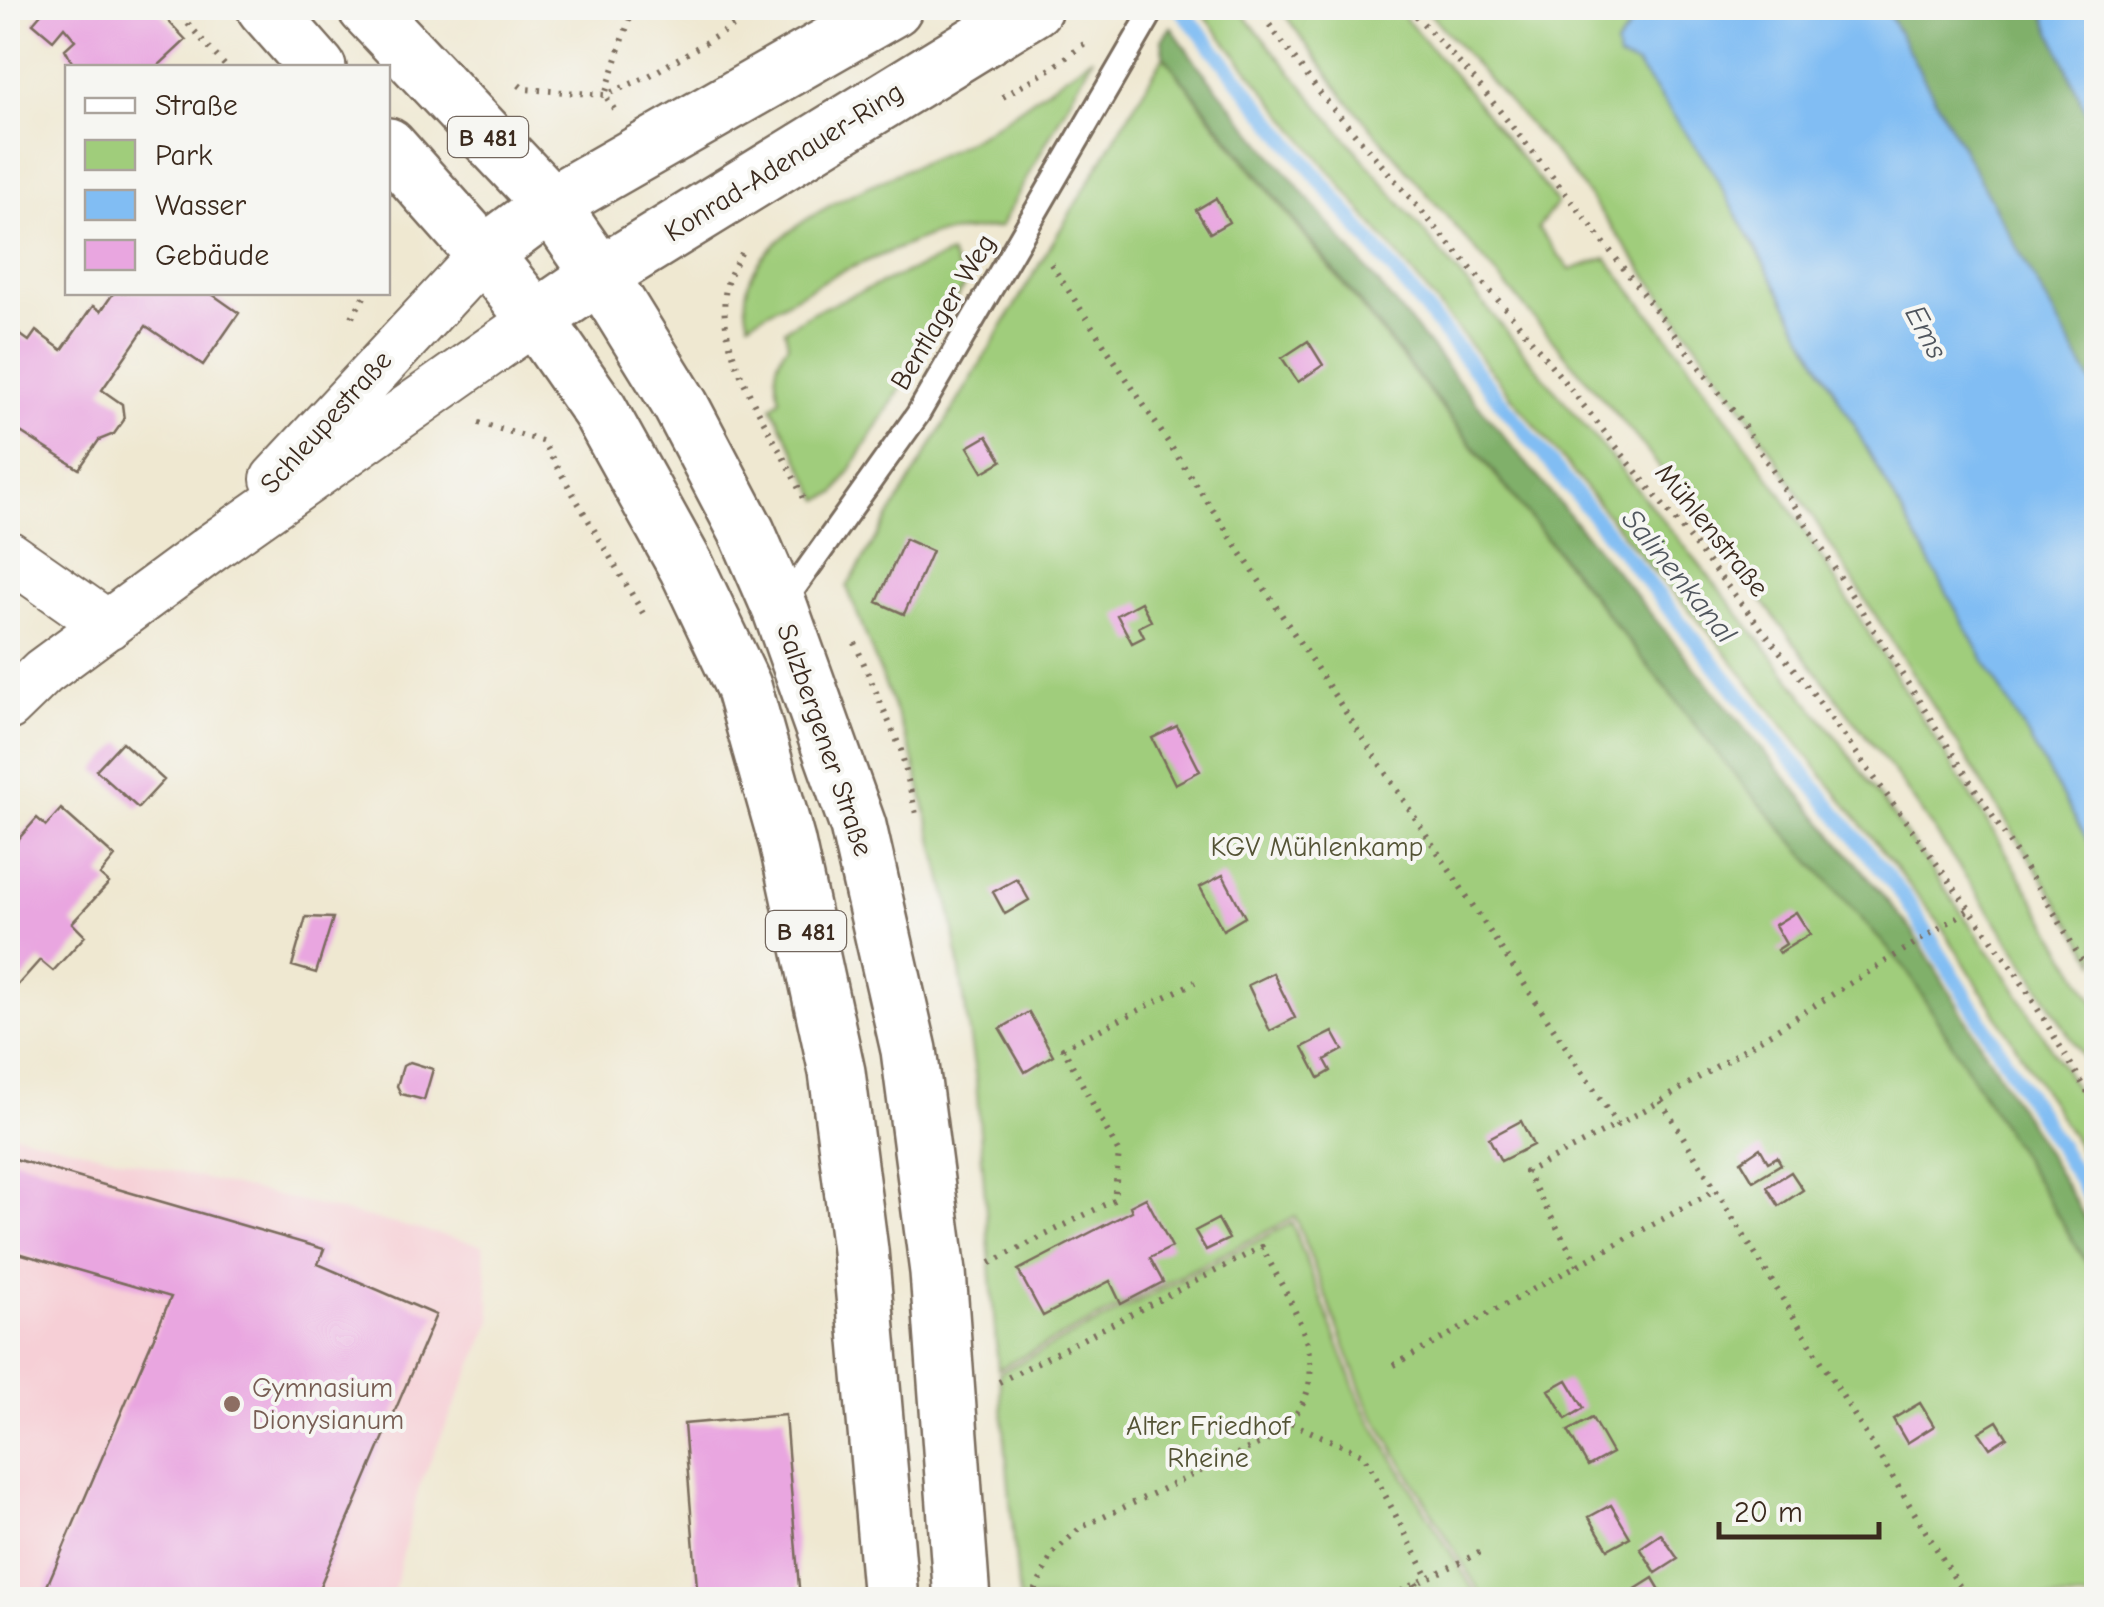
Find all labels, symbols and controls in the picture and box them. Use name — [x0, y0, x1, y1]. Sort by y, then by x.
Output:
legend — [65, 65, 390, 295]
street label: Konrad-Adenauer-Ring — [659, 76, 909, 248]
text: Straße — [155, 88, 238, 123]
road number: B 481 — [448, 117, 528, 157]
text: Park — [155, 138, 213, 173]
text: Wasser — [155, 188, 246, 223]
street label: Bentlager Weg — [884, 228, 1002, 396]
text: Gebäude — [155, 238, 269, 273]
water label: Ems — [1898, 299, 1955, 365]
street label: Schleupestraße — [254, 344, 398, 500]
street label: Mühlenstraße — [1649, 457, 1775, 603]
water label: Salinenkanal — [1614, 502, 1744, 650]
street label: Salzbergener Straße — [770, 620, 880, 860]
park label: KGV Mühlenkamp — [1211, 831, 1423, 863]
road number: B 481 — [766, 911, 846, 951]
place label: Gymnasium Dionysianum — [252, 1372, 404, 1436]
marker: Gymnasium Dionysianum — [221, 1393, 243, 1415]
park label: Alter Friedhof Rheine — [1126, 1410, 1292, 1474]
scale bar — [1719, 1477, 1879, 1539]
text: 20 m — [1734, 1495, 1803, 1530]

